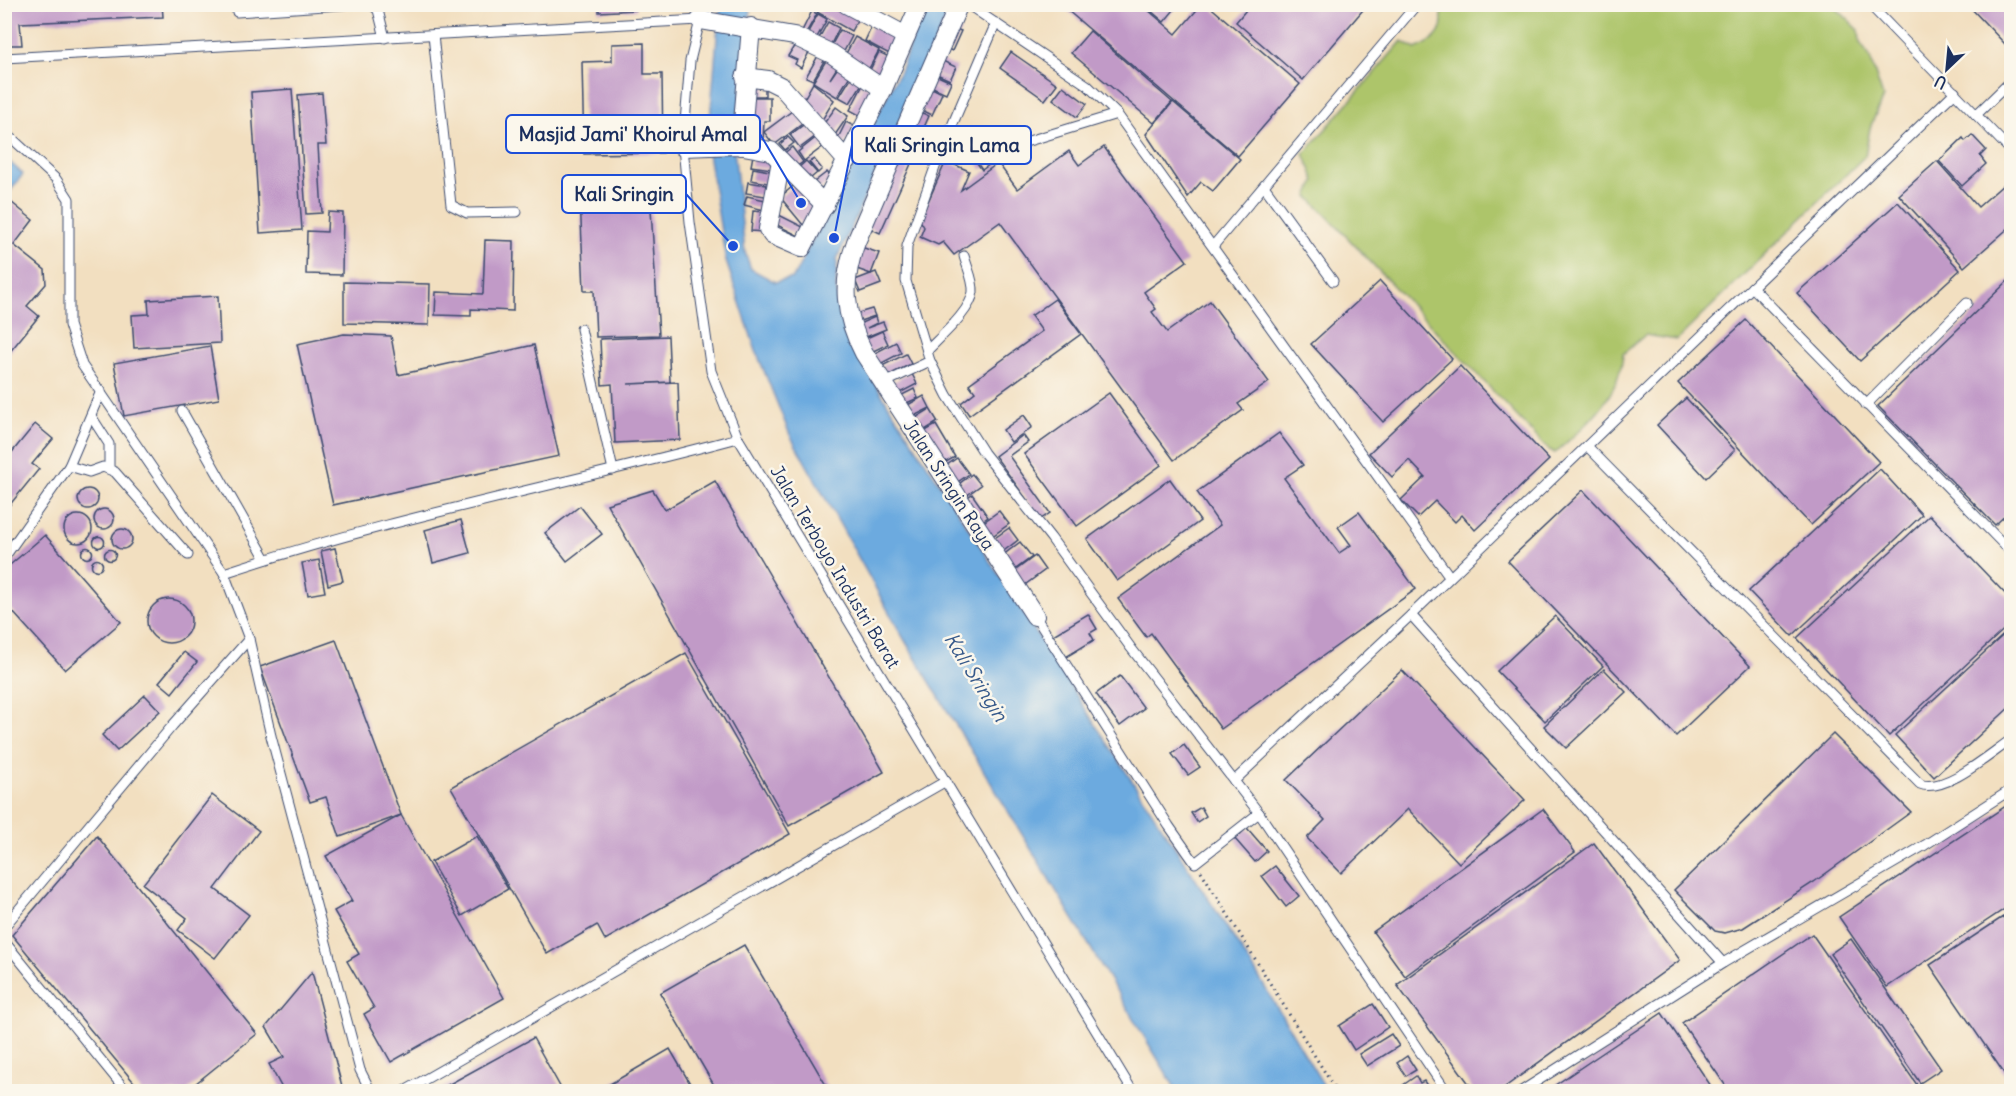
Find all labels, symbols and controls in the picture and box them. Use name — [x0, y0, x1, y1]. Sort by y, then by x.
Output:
north arrow — [1917, 39, 1977, 99]
text: U — [1931, 71, 1950, 94]
callout: Masjid Jami' Khoirul Amal — [506, 115, 760, 153]
text: Masjid Jami' Khoirul Amal — [518, 121, 748, 146]
callout: Kali Sringin Lama — [852, 126, 1031, 164]
text: Kali Sringin Lama — [864, 132, 1020, 157]
callout: Kali Sringin — [562, 175, 686, 213]
text: Kali Sringin — [574, 181, 674, 206]
street label: Jalan Sringin Raya — [899, 415, 1000, 554]
street label: Jalan Terboyo Industri Barat — [766, 461, 905, 673]
water label: Kali Sringin — [939, 628, 1014, 726]

